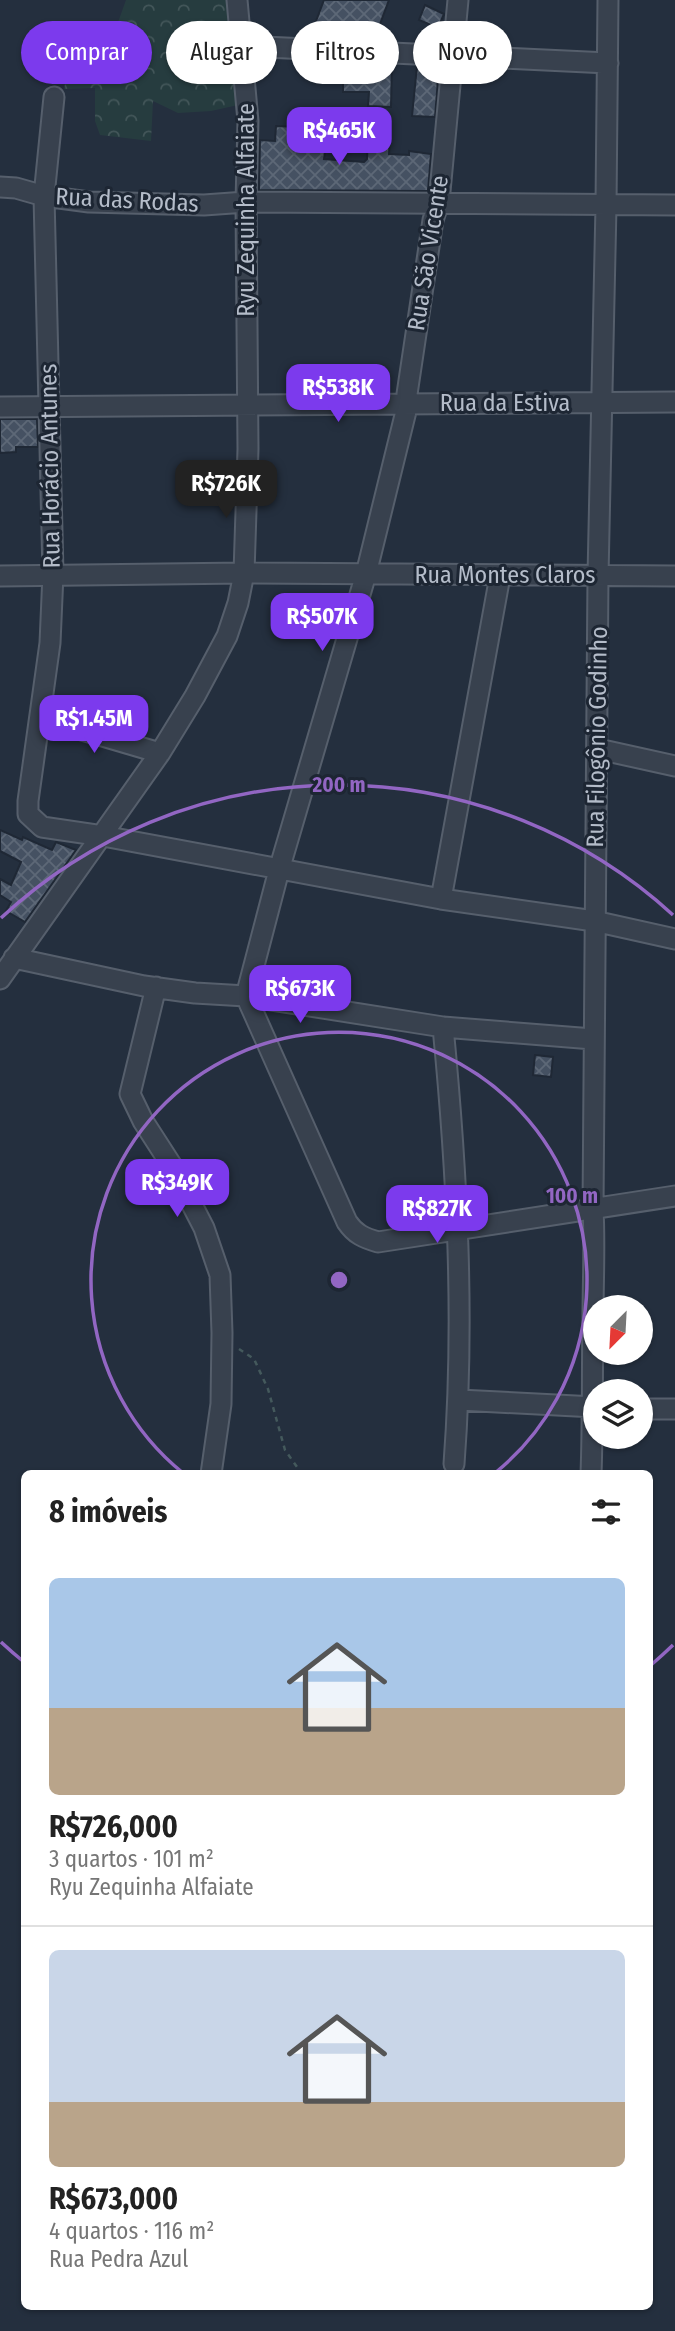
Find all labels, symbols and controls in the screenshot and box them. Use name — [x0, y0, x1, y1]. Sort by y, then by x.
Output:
chip: Comprar — [21, 21, 152, 84]
chip: Alugar — [166, 21, 277, 84]
chip: Filtros — [291, 21, 399, 84]
chip: Novo — [413, 21, 512, 84]
street label: Ryu Zequinha Alfaiate — [232, 103, 260, 317]
pin: R$465K — [282, 108, 396, 167]
text: R$465K — [303, 116, 375, 144]
street label: Rua São Vicente — [402, 173, 454, 333]
street label: Rua das Rodas — [55, 182, 199, 218]
street label: Rua Horácio Antunes — [34, 363, 66, 569]
pin: R$538K — [281, 364, 395, 424]
text: R$538K — [302, 373, 374, 401]
street label: Rua da Estiva — [440, 389, 570, 417]
pin: R$726K — [169, 461, 283, 520]
text: R$726K — [191, 469, 261, 497]
street label: Rua Montes Claros — [414, 561, 596, 589]
pin: R$507K — [265, 594, 379, 653]
text: R$507K — [287, 602, 357, 630]
street label: Rua Filogônio Godinho — [581, 626, 613, 848]
pin: R$1.45M — [29, 696, 159, 755]
text: R$1.45M — [55, 704, 133, 732]
text: 200 m — [311, 772, 366, 798]
pin: R$673K — [243, 965, 357, 1025]
text: R$673K — [265, 974, 335, 1002]
pin: R$349K — [120, 1160, 234, 1219]
text: R$349K — [141, 1168, 213, 1196]
text: 100 m — [546, 1183, 598, 1209]
pin: R$827K — [380, 1186, 494, 1245]
text: R$827K — [402, 1194, 472, 1222]
centre of rings — [327, 1268, 351, 1292]
north arrow — [583, 1295, 653, 1365]
map controls — [583, 1295, 653, 1449]
button: layers — [583, 1379, 653, 1449]
icon: filters — [587, 1493, 625, 1531]
text: 8 imóveis — [49, 1494, 168, 1530]
icon: home — [274, 1624, 400, 1750]
text: R$726,000 — [49, 1809, 178, 1845]
text: 3 quartos · 101 m² — [49, 1845, 214, 1873]
text: Ryu Zequinha Alfaiate — [49, 1873, 254, 1901]
icon: home — [274, 1996, 400, 2122]
text: R$673,000 — [49, 2181, 178, 2217]
text: 4 quartos · 116 m² — [49, 2217, 214, 2245]
text: Rua Pedra Azul — [49, 2245, 188, 2273]

